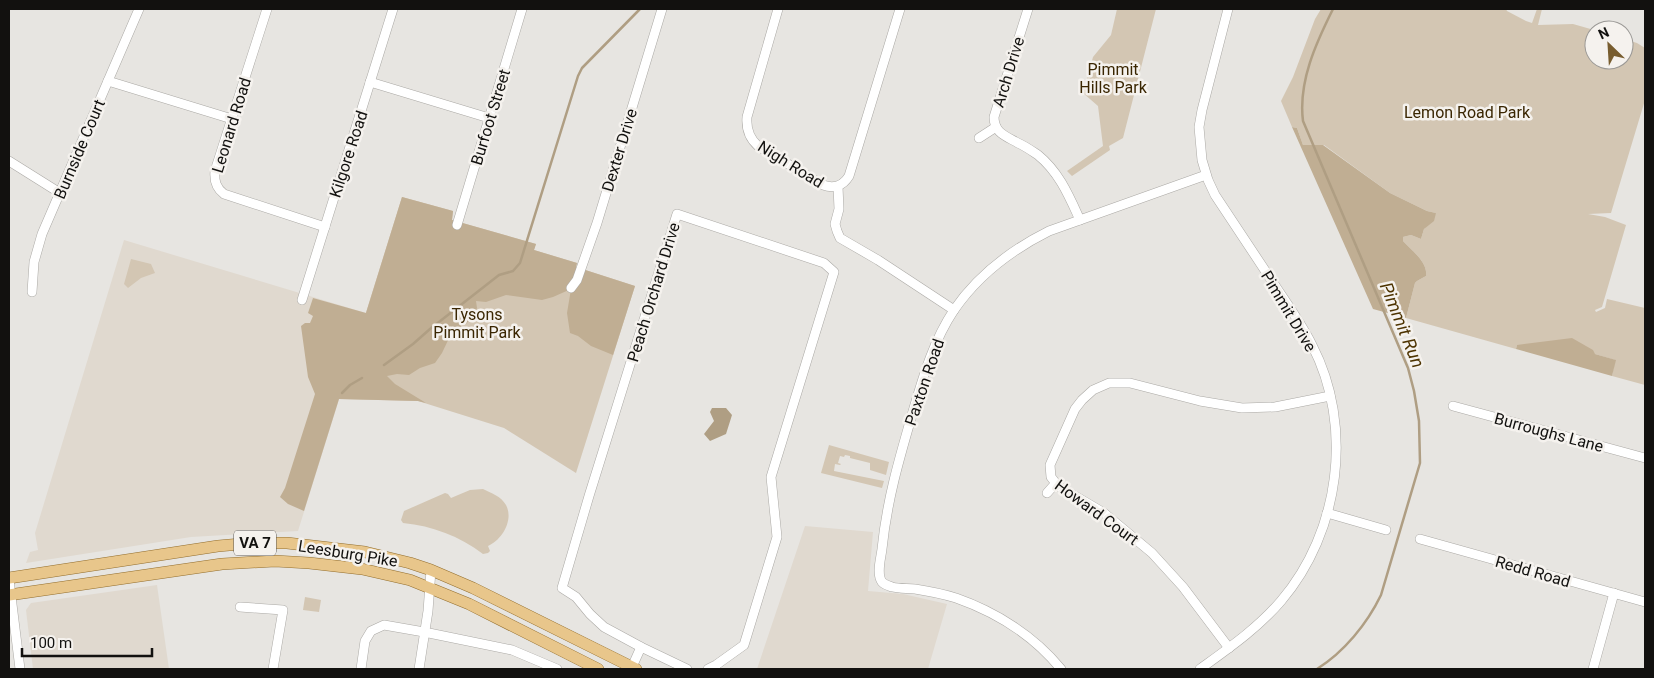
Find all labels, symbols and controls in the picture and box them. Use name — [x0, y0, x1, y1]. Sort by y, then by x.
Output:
north arrow — [1584, 20, 1634, 70]
text: N — [1596, 24, 1611, 43]
street label: Arch Drive — [989, 35, 1028, 110]
park label: Pimmit Hills Park — [1079, 60, 1148, 97]
street label: Burfoot Street — [467, 67, 514, 168]
street label: Leonard Road — [208, 75, 255, 175]
street label: Burnside Court — [50, 97, 109, 202]
park label: Lemon Road Park — [1404, 103, 1531, 122]
street label: Dexter Drive — [598, 106, 641, 194]
street label: Kilgore Road — [325, 108, 371, 200]
street label: Nigh Road — [754, 137, 827, 192]
street label: Peach Orchard Drive — [623, 220, 684, 364]
street label: Pimmit Drive — [1257, 267, 1320, 355]
water label: Pimmit Run — [1376, 279, 1429, 371]
park label: Tysons Pimmit Park — [433, 305, 522, 342]
street label: Paxton Road — [901, 336, 948, 428]
street label: Burroughs Lane — [1492, 409, 1605, 456]
street label: Howard Court — [1051, 476, 1142, 549]
road number: VA 7 — [234, 530, 276, 556]
street label: Leesburg Pike — [297, 536, 399, 571]
street label: Redd Road — [1493, 552, 1573, 591]
scale bar — [22, 626, 152, 658]
text: 100 m — [30, 634, 72, 652]

